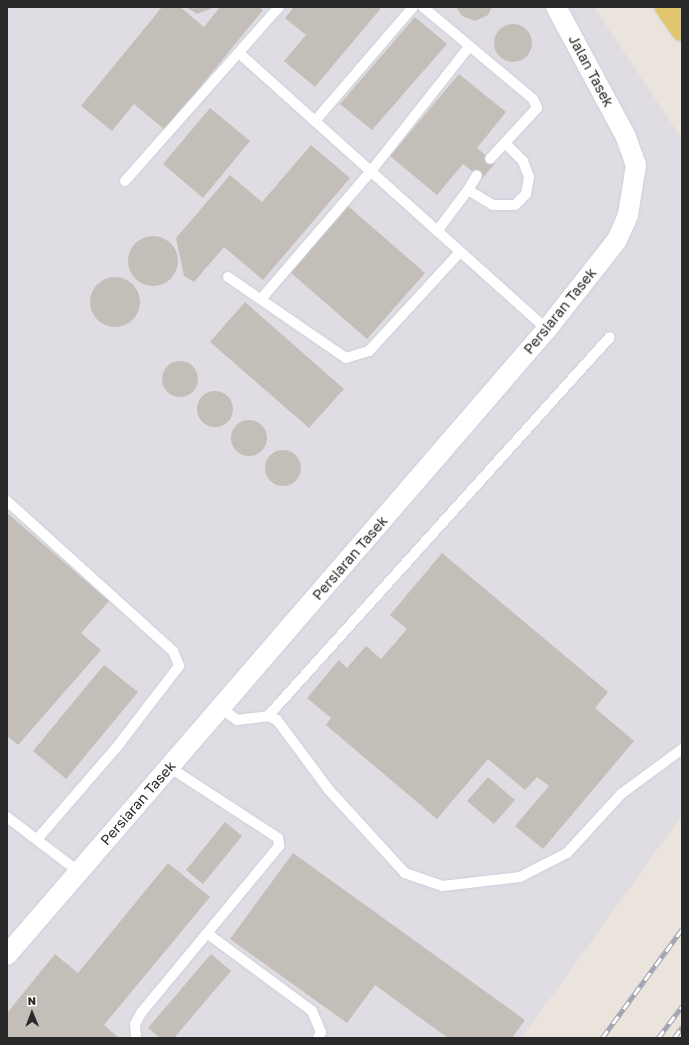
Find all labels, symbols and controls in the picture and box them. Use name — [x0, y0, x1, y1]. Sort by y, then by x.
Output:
street label: Jalan Tasek — [565, 32, 617, 110]
street label: Persiaran Tasek — [520, 265, 600, 357]
street label: Persiaran Tasek — [309, 513, 391, 603]
street label: Persiaran Tasek — [97, 758, 179, 848]
north arrow — [12, 993, 52, 1033]
text: N — [27, 994, 36, 1007]

